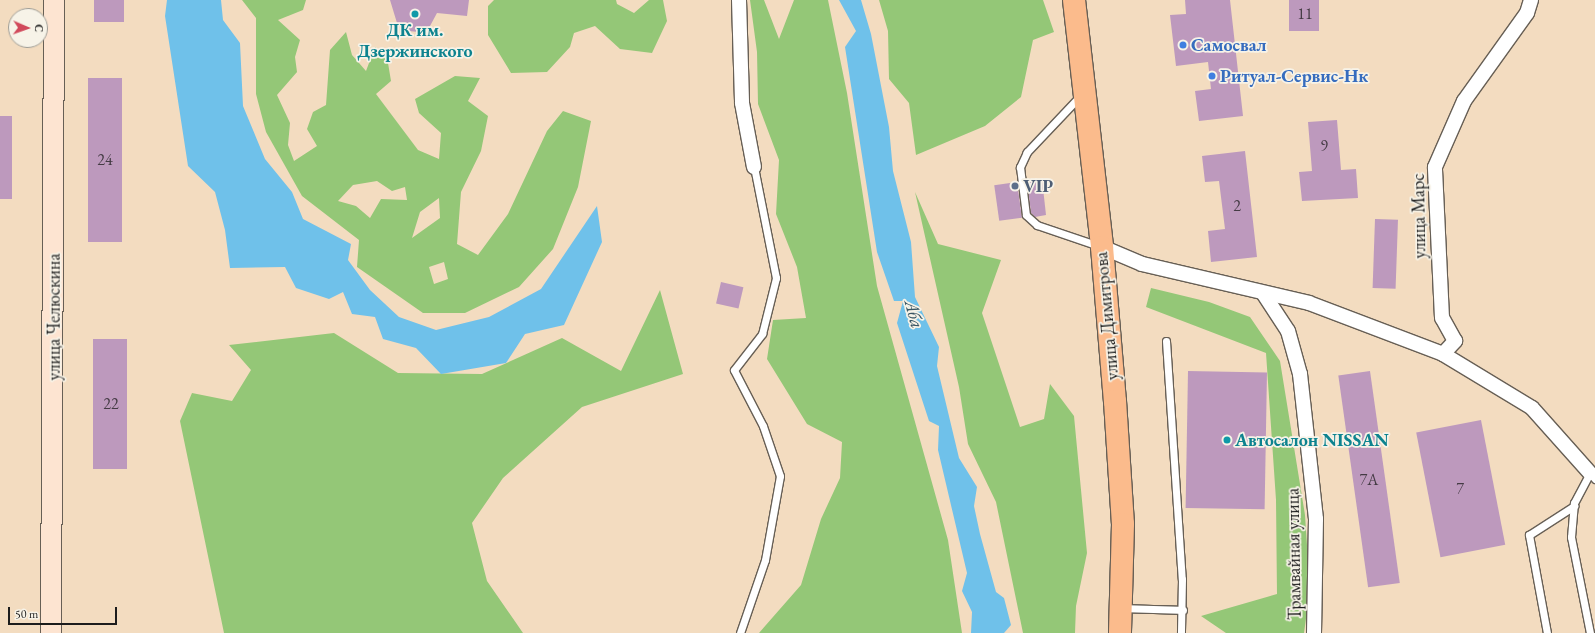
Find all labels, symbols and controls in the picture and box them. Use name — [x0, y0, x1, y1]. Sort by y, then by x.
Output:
house number: 11 — [1297, 4, 1313, 24]
north arrow — [8, 8, 48, 48]
marker: ДК им. Дзержинского — [410, 9, 420, 19]
place label: ДК им. Дзержинского — [357, 20, 473, 62]
text: С — [32, 24, 46, 33]
place label: Самосвал — [1191, 34, 1266, 56]
marker: Самосвал — [1178, 40, 1188, 50]
place label: Ритуал-Сервис-Нк — [1220, 65, 1368, 87]
marker: Ритуал-Сервис-Нк — [1207, 71, 1217, 81]
house number: 9 — [1320, 136, 1328, 156]
house number: 24 — [97, 150, 113, 170]
street label: улица Марс — [1407, 173, 1431, 259]
place label: VIP — [1023, 175, 1053, 197]
marker: VIP — [1010, 181, 1020, 191]
house number: 2 — [1233, 196, 1241, 216]
street label: улица Димитрова — [1091, 251, 1123, 381]
street label: улица Челюскина — [43, 253, 65, 381]
water label: Аба — [899, 297, 929, 331]
house number: 22 — [103, 394, 119, 414]
place label: Автосалон NISSAN — [1235, 429, 1389, 451]
marker: Автосалон NISSAN — [1222, 435, 1232, 445]
house number: 7А — [1360, 470, 1378, 490]
house number: 7 — [1456, 479, 1464, 499]
street label: Трамвайная улица — [1282, 488, 1306, 620]
scale bar — [10, 599, 119, 625]
text: 50 m — [15, 606, 38, 622]

